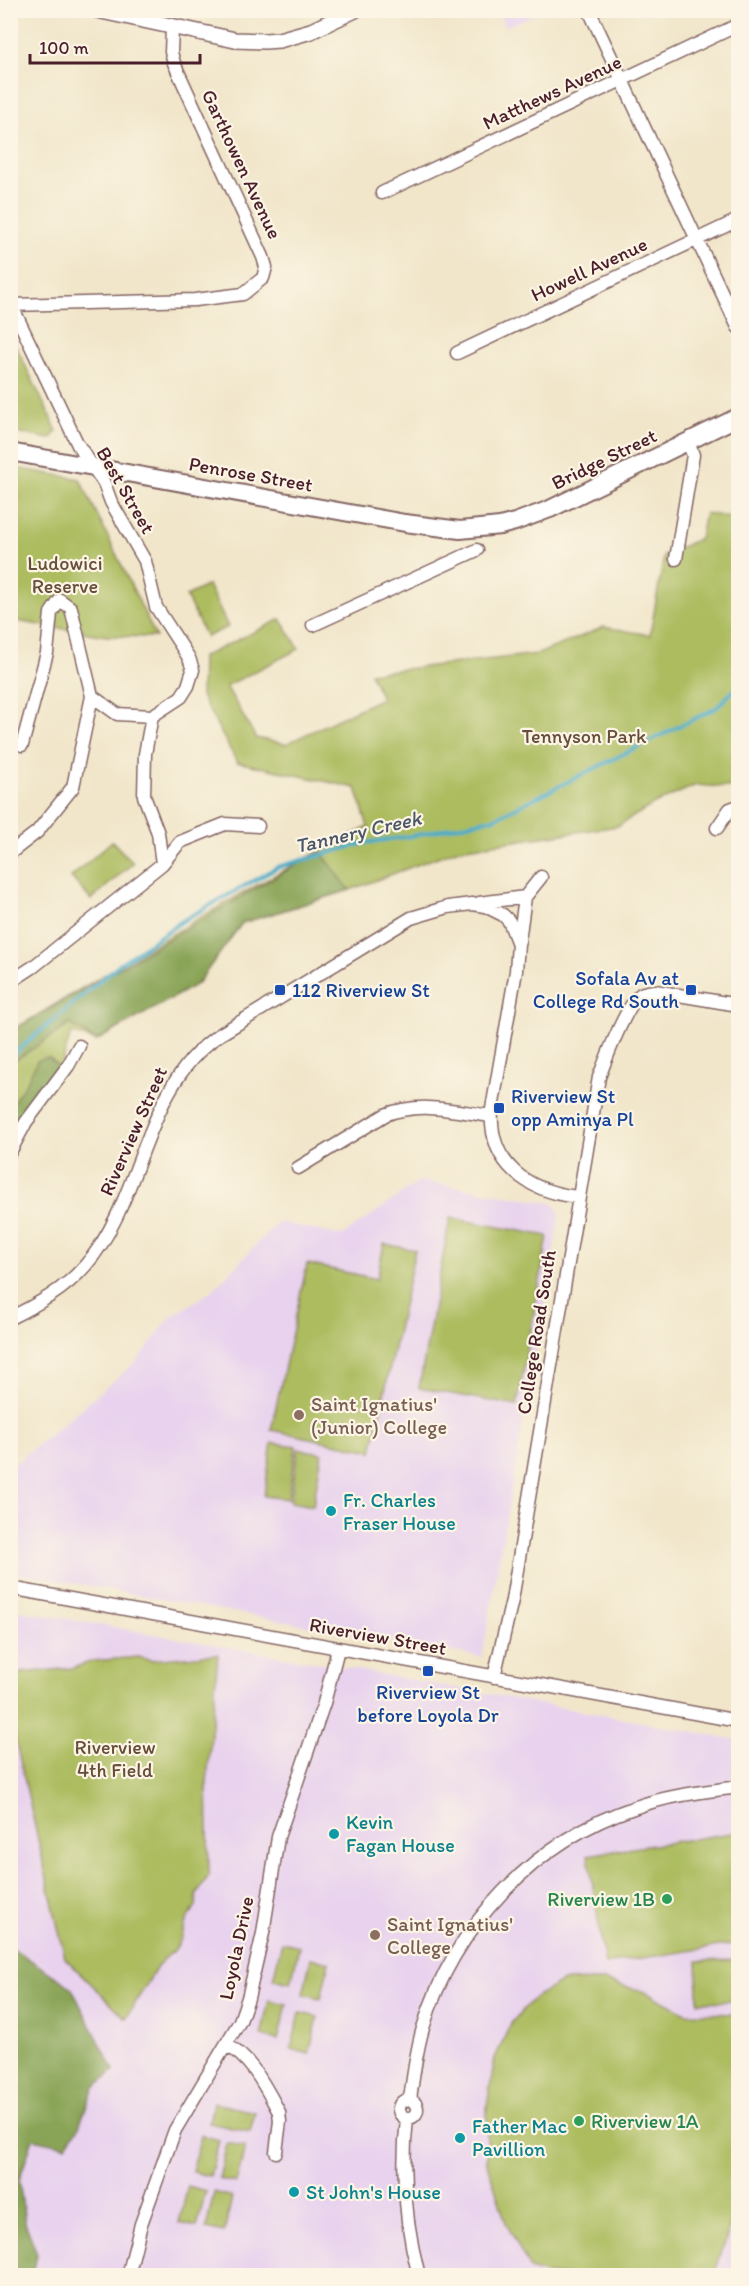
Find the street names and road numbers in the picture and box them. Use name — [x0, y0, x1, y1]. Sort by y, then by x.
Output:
street label: Matthews Avenue — [479, 49, 625, 135]
street label: Garthowen Avenue — [197, 85, 287, 243]
street label: Howell Avenue — [527, 232, 651, 306]
street label: Bridge Street — [548, 423, 660, 495]
street label: Best Street — [91, 442, 161, 538]
street label: Penrose Street — [187, 451, 315, 497]
street label: Riverview Street — [94, 1063, 172, 1199]
street label: College Road South — [511, 1248, 561, 1416]
street label: Riverview Street — [308, 1612, 448, 1660]
street label: Loyola Drive — [213, 1894, 259, 2002]

